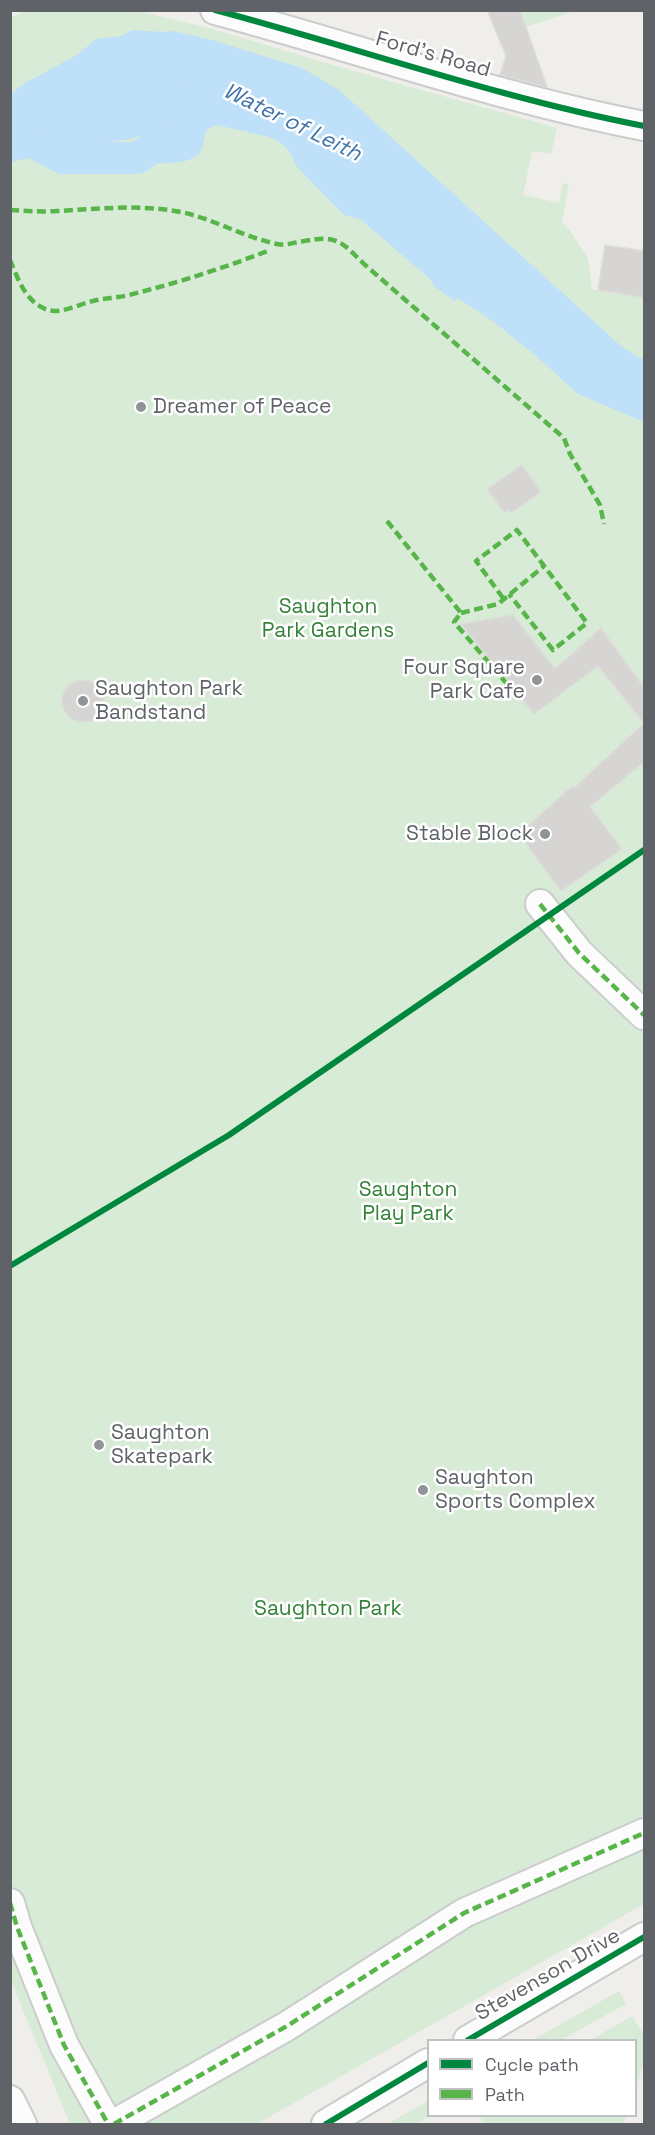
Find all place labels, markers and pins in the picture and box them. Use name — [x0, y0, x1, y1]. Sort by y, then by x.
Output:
place label: Dreamer of Peace — [153, 394, 332, 420]
marker: Dreamer of Peace — [134, 400, 148, 414]
place label: Four Square Park Cafe — [403, 655, 525, 705]
marker: Four Square Park Cafe — [530, 673, 544, 687]
place label: Saughton Park Bandstand — [95, 676, 243, 726]
marker: Saughton Park Bandstand — [76, 694, 90, 708]
place label: Stable Block — [406, 821, 533, 847]
marker: Stable Block — [538, 827, 552, 841]
place label: Saughton Skatepark — [111, 1420, 213, 1470]
marker: Saughton Skatepark — [92, 1438, 106, 1452]
place label: Saughton Sports Complex — [435, 1465, 596, 1515]
marker: Saughton Sports Complex — [416, 1483, 430, 1497]

